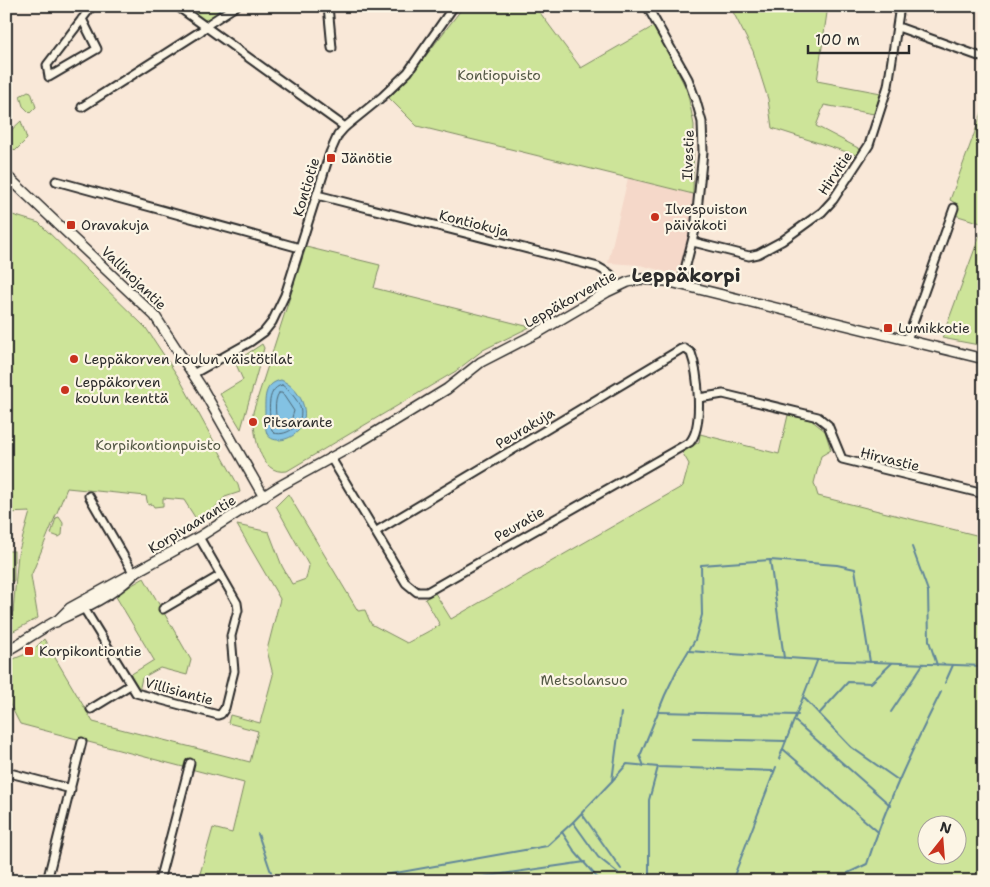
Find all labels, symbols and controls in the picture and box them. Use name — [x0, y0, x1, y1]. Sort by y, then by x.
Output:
scale bar — [808, 22, 909, 54]
text: 100 m — [815, 30, 860, 50]
park label: Kontiopuisto — [457, 66, 541, 84]
street label: Ilvestie — [678, 129, 698, 181]
street label: Hirvitie — [814, 148, 856, 198]
place label: Jänötie — [341, 149, 393, 167]
marker: Jänötie — [325, 152, 337, 164]
street label: Kontiotie — [289, 155, 324, 219]
place label: Ilvespuiston päiväkoti — [665, 200, 748, 234]
street label: Kontiokuja — [437, 206, 511, 240]
marker: Ilvespuiston päiväkoti — [649, 211, 661, 223]
place label: Oravakuja — [81, 216, 149, 234]
marker: Oravakuja — [65, 219, 77, 231]
street label: Vallinojantie — [97, 242, 171, 314]
district label: Leppäkorpi — [631, 263, 741, 288]
street label: Leppäkorventie — [521, 266, 619, 332]
place label: Lumikkotie — [898, 319, 970, 337]
marker: Lumikkotie — [882, 322, 894, 334]
place label: Leppäkorven koulun väistötilat — [84, 350, 293, 368]
marker: Leppäkorven koulun väistötilat — [68, 353, 80, 365]
place label: Leppäkorven koulun kenttä — [75, 373, 169, 407]
marker: Leppäkorven koulun kenttä — [59, 384, 71, 396]
street label: Peurakuja — [492, 403, 558, 453]
place label: Pitsarante — [263, 413, 333, 431]
marker: Pitsarante — [247, 416, 259, 428]
park label: Korpikontionpuisto — [95, 436, 221, 454]
street label: Hirvastie — [859, 443, 922, 475]
street label: Korpivaarantie — [145, 491, 239, 557]
street label: Peuratie — [491, 502, 547, 546]
place label: Korpikontiontie — [39, 642, 142, 660]
marker: Korpikontiontie — [23, 645, 35, 657]
park label: Metsolansuo — [541, 671, 627, 689]
street label: Villisiantie — [143, 673, 215, 709]
north arrow — [918, 814, 968, 864]
text: N — [938, 817, 954, 838]

